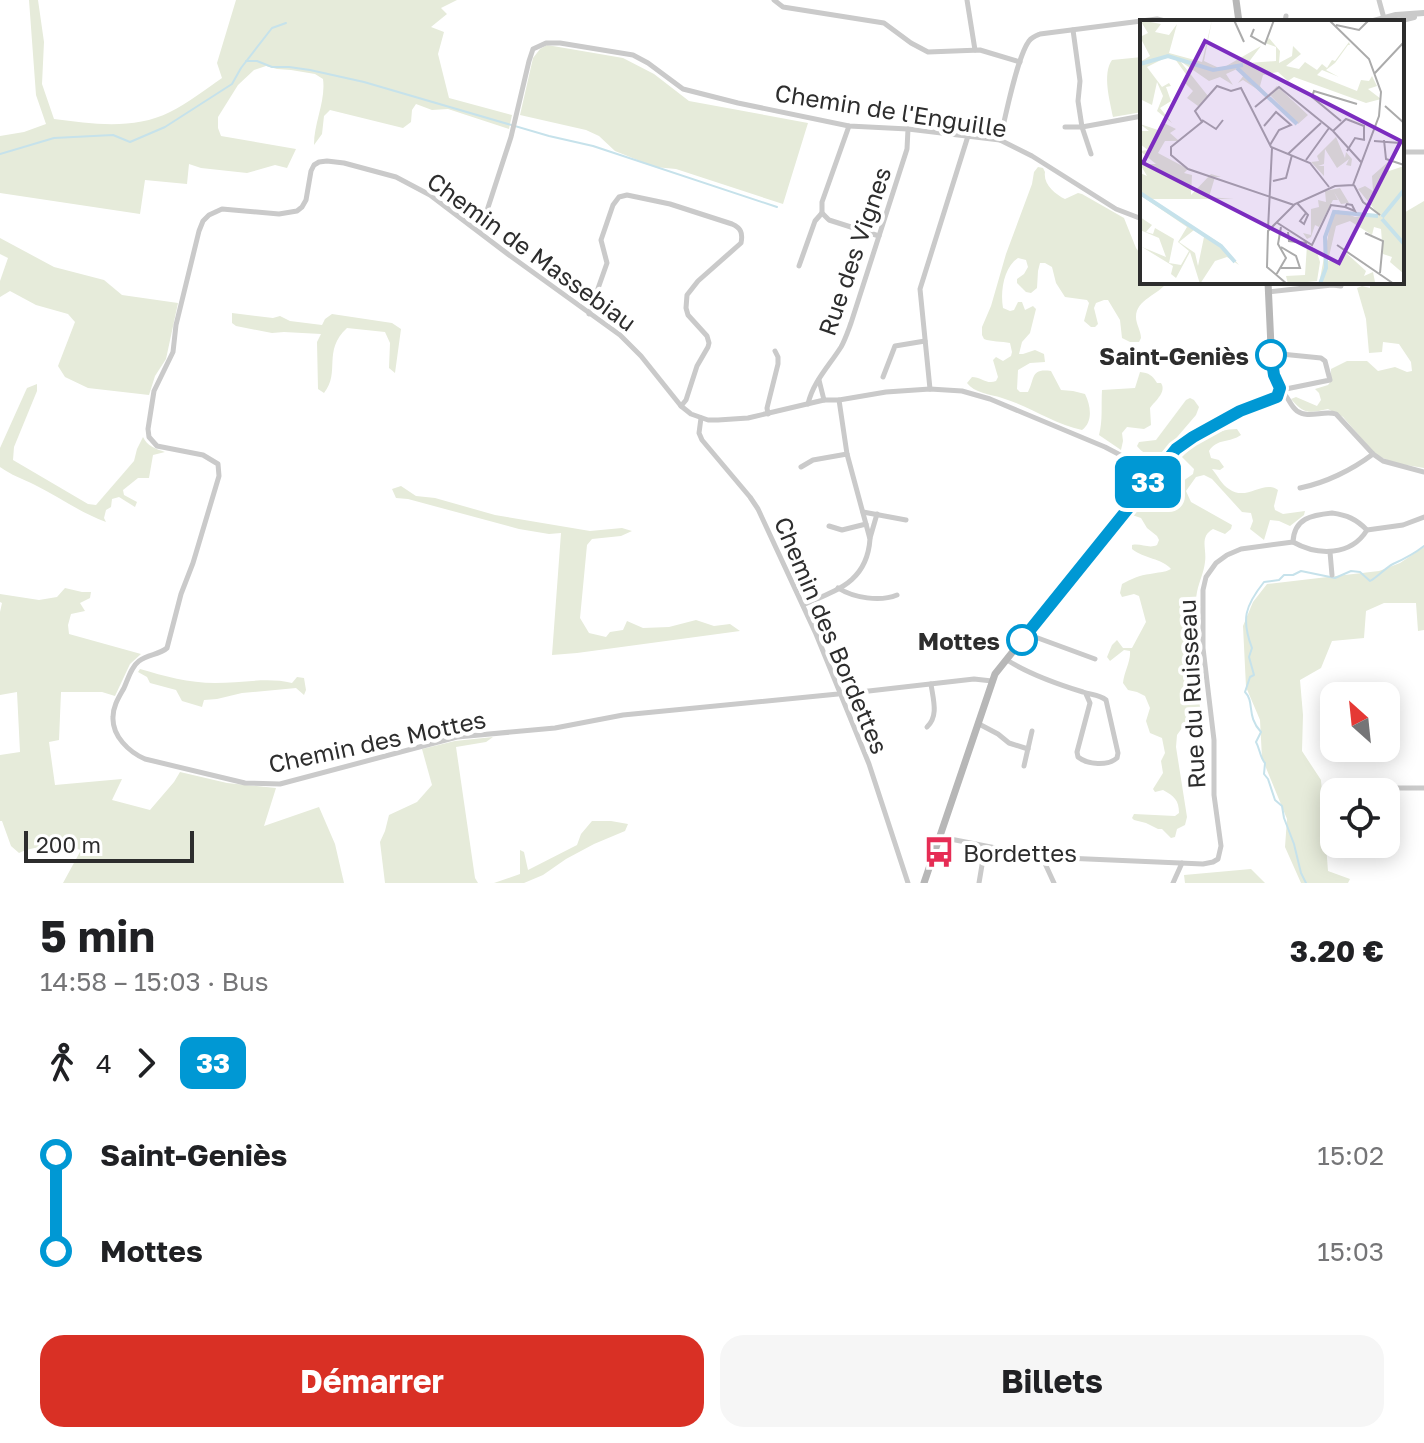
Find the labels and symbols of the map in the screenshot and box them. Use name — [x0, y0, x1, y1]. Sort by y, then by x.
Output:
inset map — [1140, 20, 1404, 284]
street label: Chemin de l'Enguille — [773, 77, 1009, 143]
street label: Rue des Vignes — [812, 163, 896, 339]
street label: Chemin de Massebiau — [422, 166, 642, 336]
marker: Saint-Geniès — [1256, 340, 1286, 370]
place label: Saint-Geniès — [1099, 341, 1249, 370]
line badge: 33 — [1112, 456, 1184, 508]
street label: Chemin des Bordettes — [769, 512, 895, 758]
street label: Rue du Ruisseau — [1172, 598, 1210, 790]
marker: Mottes — [1007, 625, 1037, 655]
place label: Mottes — [918, 626, 1000, 655]
north arrow — [1320, 682, 1400, 762]
street label: Chemin des Mottes — [266, 704, 488, 778]
scale bar — [24, 827, 194, 863]
bus stop icon: Bordettes — [922, 835, 956, 869]
place label: Bordettes — [963, 838, 1077, 867]

